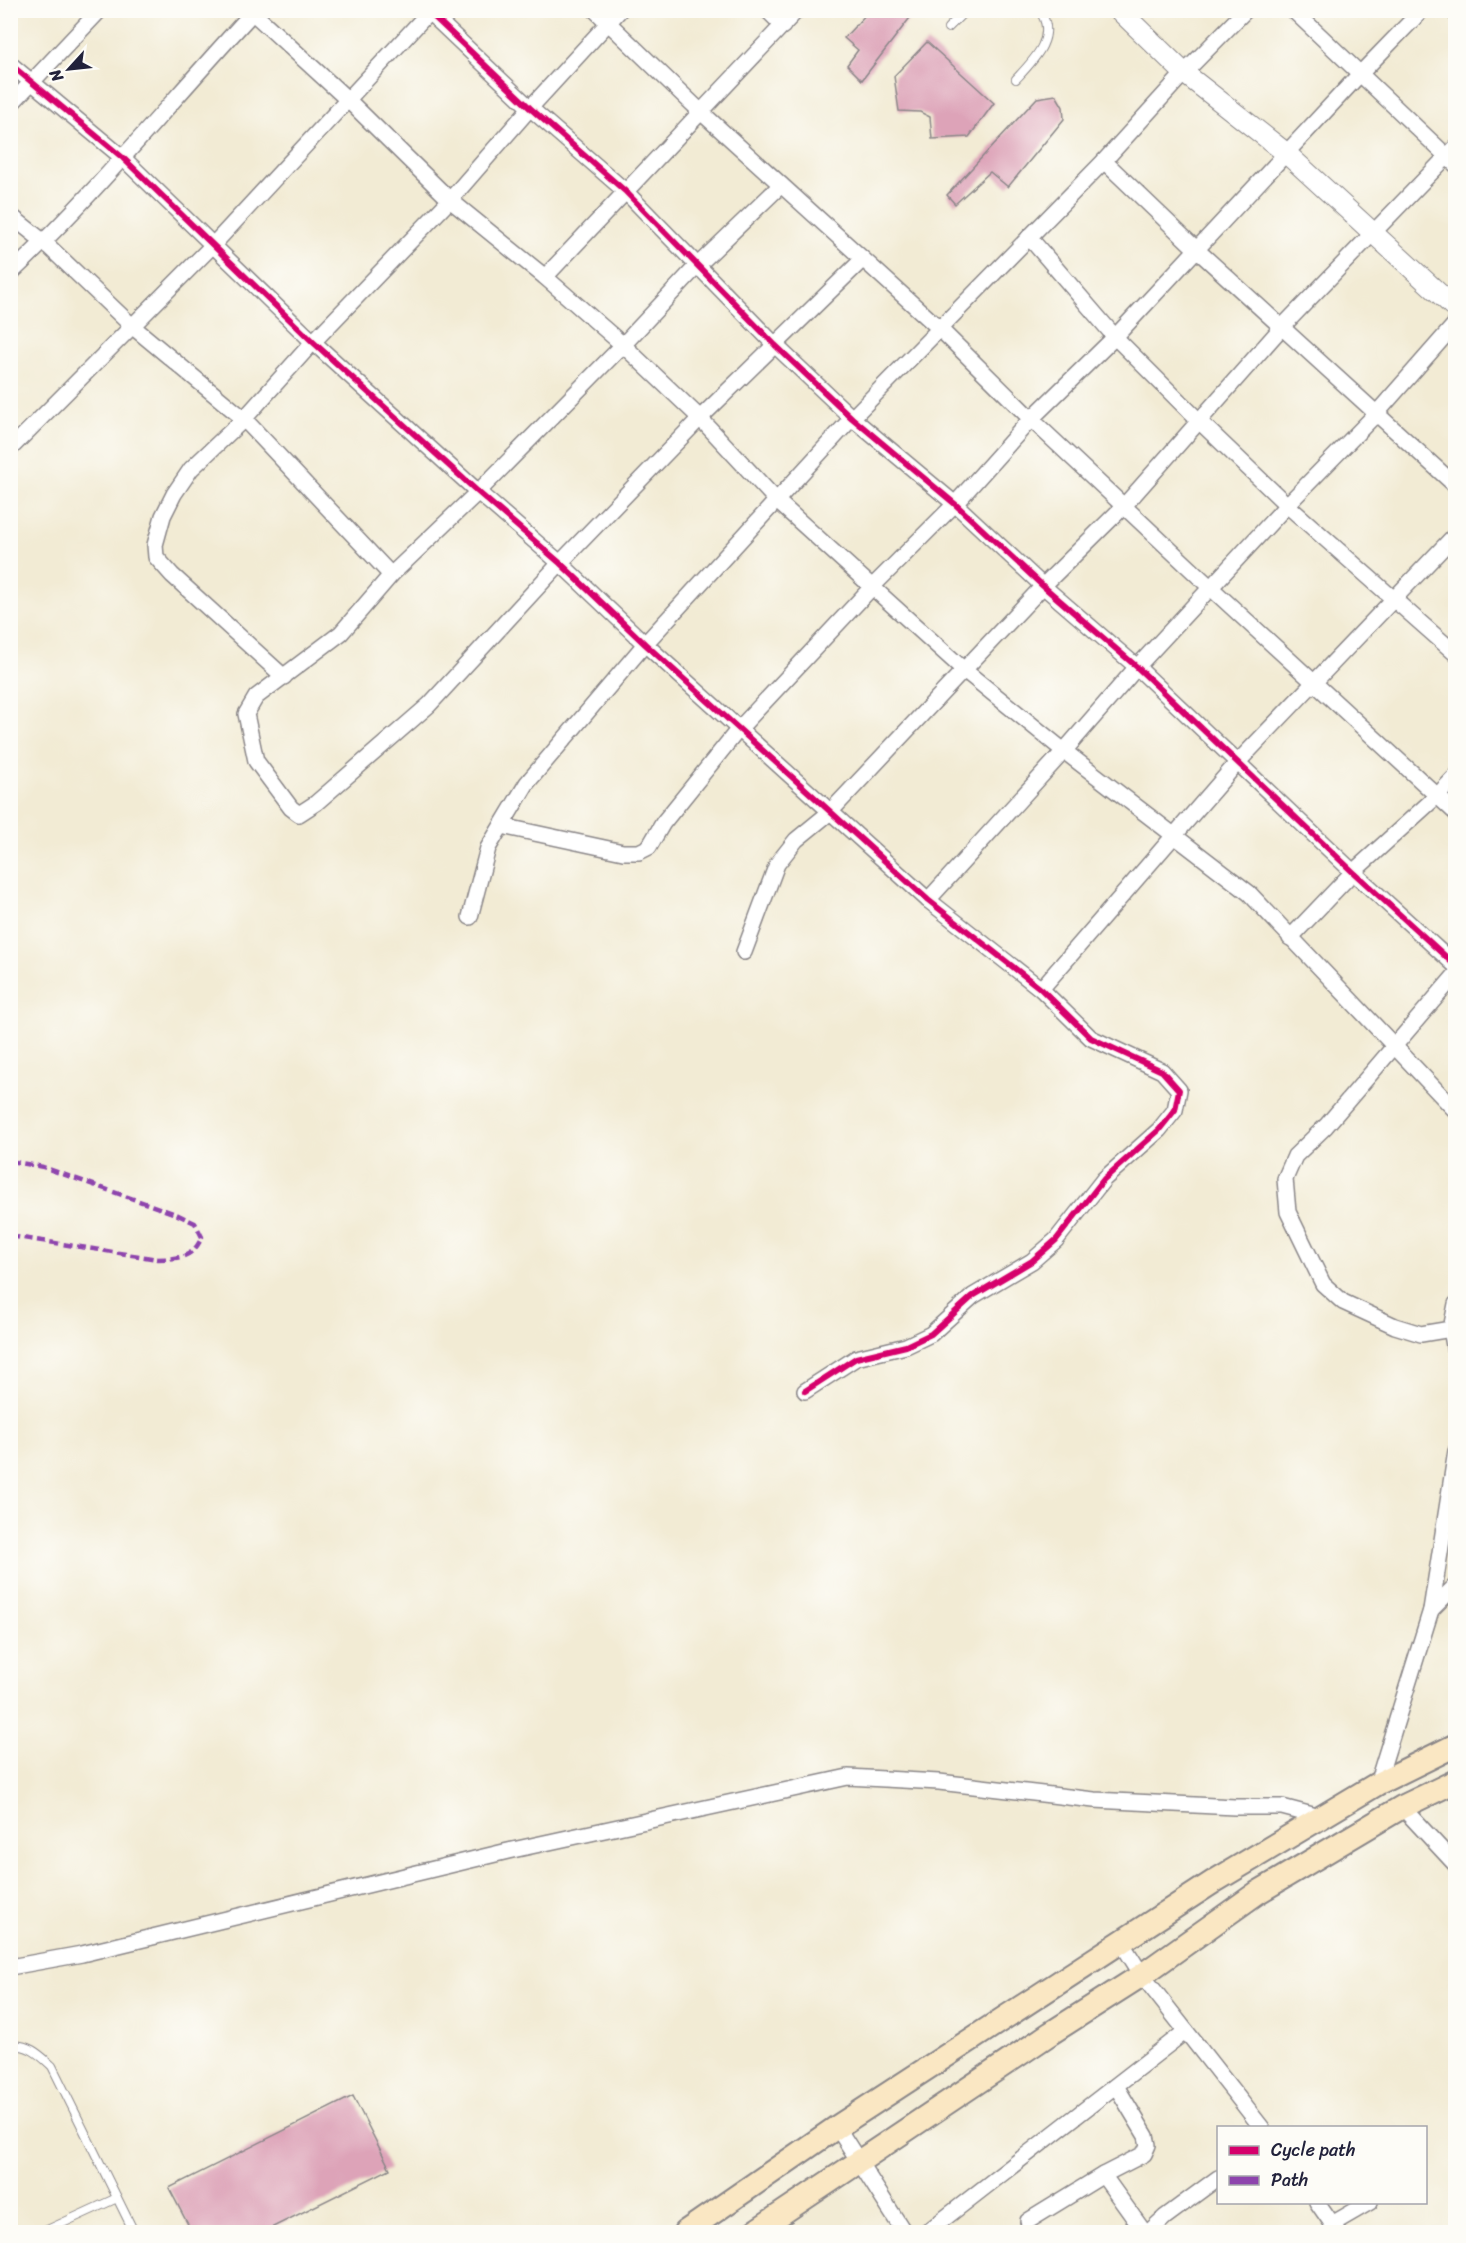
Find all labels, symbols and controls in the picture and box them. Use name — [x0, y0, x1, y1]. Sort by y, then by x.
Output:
north arrow — [39, 39, 99, 99]
text: N — [40, 63, 72, 88]
legend — [1217, 2126, 1427, 2204]
text: Cycle path — [1271, 2134, 1355, 2166]
text: Path — [1271, 2164, 1308, 2196]

